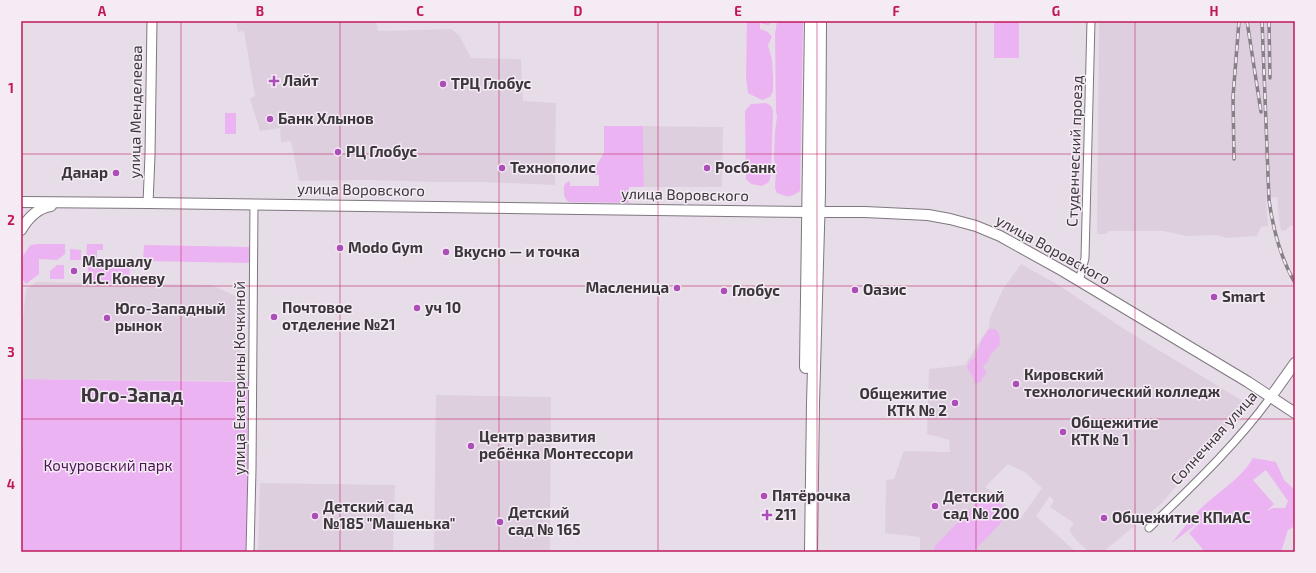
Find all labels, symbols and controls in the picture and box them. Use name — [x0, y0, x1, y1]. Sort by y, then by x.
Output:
text: A — [98, 3, 107, 19]
text: B — [256, 3, 264, 19]
text: C — [416, 3, 424, 19]
text: D — [574, 3, 583, 19]
text: E — [734, 3, 742, 19]
text: F — [892, 3, 900, 19]
text: G — [1052, 3, 1060, 19]
text: H — [1210, 3, 1219, 19]
street label: улица Менделеева — [125, 45, 146, 179]
place label: Лайт — [283, 71, 319, 89]
place label: ТРЦ Глобус — [451, 74, 532, 92]
marker: Лайт — [268, 75, 280, 87]
street label: Студенческий проезд — [1062, 75, 1087, 227]
marker: ТРЦ Глобус — [438, 79, 448, 89]
text: 1 — [8, 80, 14, 96]
place label: Банк Хлынов — [278, 109, 374, 127]
marker: Банк Хлынов — [265, 114, 275, 124]
place label: РЦ Глобус — [346, 142, 418, 160]
marker: РЦ Глобус — [333, 147, 343, 157]
place label: Технополис — [510, 158, 596, 176]
place label: Росбанк — [715, 158, 776, 176]
place label: Данар — [62, 163, 108, 181]
marker: Технополис — [497, 163, 507, 173]
marker: Росбанк — [702, 163, 712, 173]
marker: Данар — [111, 168, 121, 178]
street label: улица Воровского — [297, 179, 425, 200]
street label: улица Воровского — [621, 184, 749, 205]
street label: улица Воровского — [993, 210, 1114, 289]
text: 2 — [7, 212, 15, 228]
place label: Modo Gym — [348, 238, 423, 257]
place label: Вкусно — и точка — [454, 242, 580, 260]
marker: Modo Gym — [335, 243, 345, 253]
marker: Вкусно — и точка — [441, 247, 451, 257]
place label: Маршалу И.С. Коневу — [82, 252, 165, 287]
marker: Маршалу И.С. Коневу — [69, 266, 79, 276]
place label: Масленица — [585, 278, 669, 296]
place label: Оазис — [863, 280, 907, 298]
street label: улица Екатерины Кочкиной — [230, 281, 249, 475]
place label: Глобус — [732, 281, 780, 299]
marker: Масленица — [672, 283, 682, 293]
marker: Оазис — [850, 285, 860, 295]
marker: Глобус — [719, 286, 729, 296]
place label: Smart — [1222, 287, 1265, 305]
marker: Smart — [1209, 292, 1219, 302]
place label: Почтовое отделение №21 — [282, 298, 396, 333]
place label: уч 10 — [425, 298, 461, 316]
place label: Юго-Западный рынок — [115, 299, 226, 334]
marker: уч 10 — [412, 303, 422, 313]
marker: Почтовое отделение №21 — [269, 312, 279, 322]
marker: Юго-Западный рынок — [102, 313, 112, 323]
text: 3 — [7, 344, 15, 360]
place label: Кировский технологический колледж — [1024, 365, 1221, 400]
marker: Кировский технологический колледж — [1011, 379, 1021, 389]
district label: Юго-Запад — [81, 383, 183, 406]
place label: Общежитие КТК № 2 — [859, 384, 947, 419]
street label: Солнечная улица — [1166, 387, 1261, 489]
marker: Общежитие КТК № 2 — [950, 398, 960, 408]
place label: Общежитие КТК № 1 — [1071, 413, 1159, 448]
place label: Центр развития ребёнка Монтессори — [479, 427, 633, 462]
marker: Общежитие КТК № 1 — [1058, 427, 1068, 437]
marker: Центр развития ребёнка Монтессори — [466, 441, 476, 451]
park label: Кочуровский парк — [43, 456, 173, 475]
text: 4 — [7, 476, 15, 492]
place label: Пятёрочка — [772, 486, 851, 504]
place label: Детский сад № 200 — [943, 487, 1019, 522]
marker: Пятёрочка — [759, 491, 769, 501]
place label: Детский сад №185 "Машенька" — [323, 497, 455, 532]
marker: Детский сад № 200 — [930, 501, 940, 511]
place label: Детский сад № 165 — [508, 503, 580, 538]
place label: 211 — [775, 505, 797, 523]
place label: Общежитие КПиАС — [1112, 508, 1251, 526]
marker: 211 — [762, 510, 772, 520]
marker: Детский сад №185 "Машенька" — [310, 511, 320, 521]
marker: Общежитие КПиАС — [1099, 513, 1109, 523]
marker: Детский сад № 165 — [495, 517, 505, 527]

